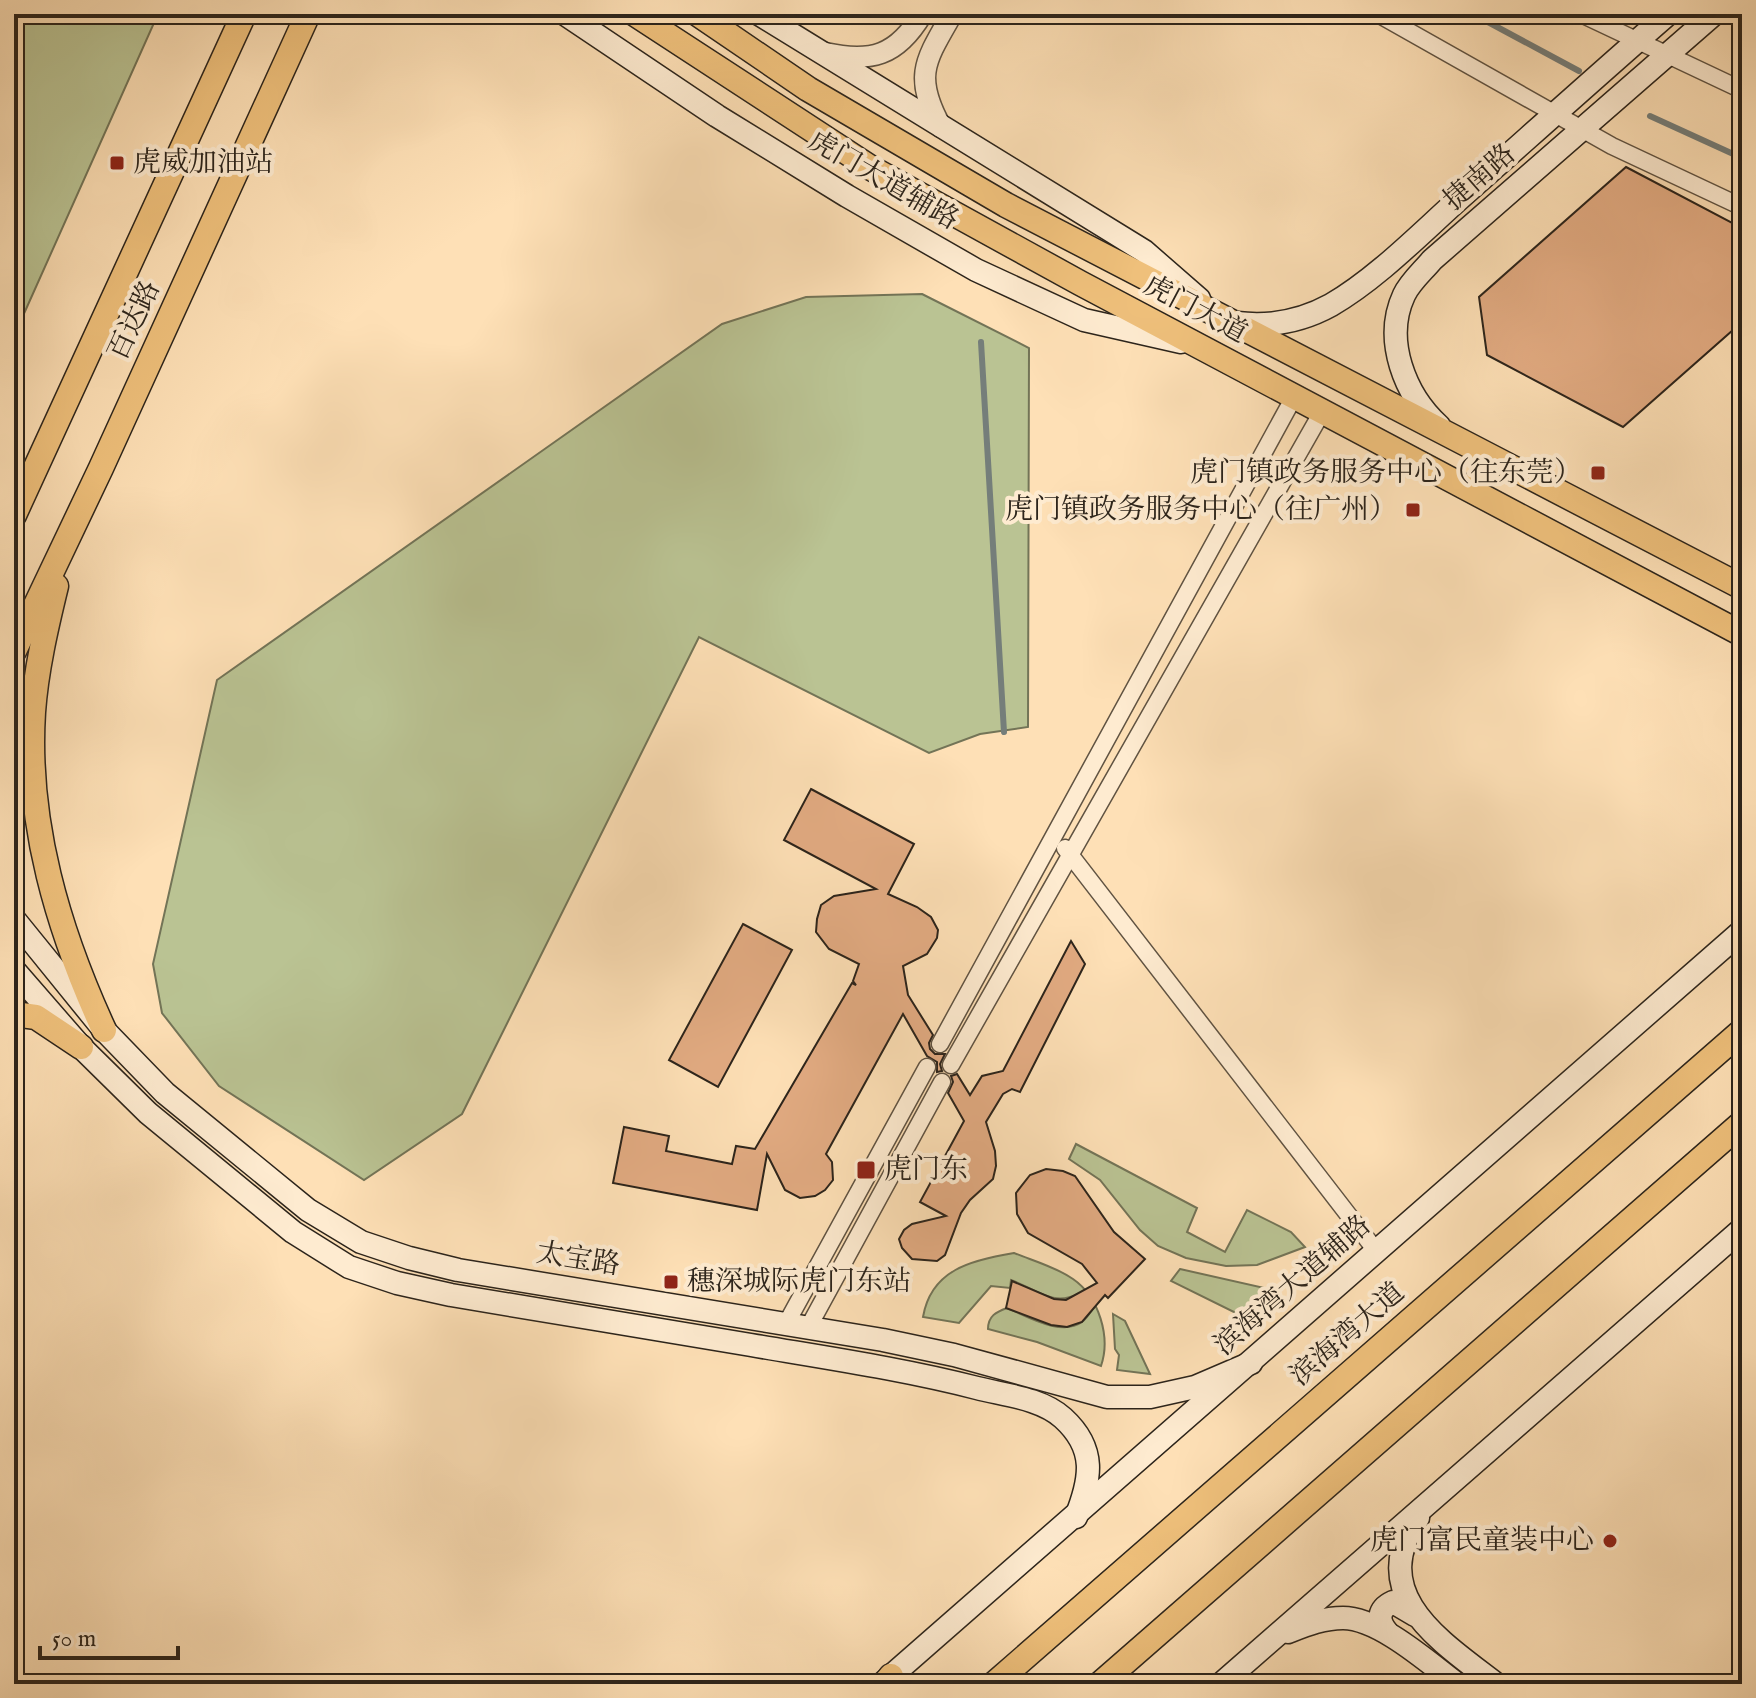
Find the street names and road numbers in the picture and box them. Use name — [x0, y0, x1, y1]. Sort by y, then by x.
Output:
street label: 虎门大道辅路 — [801, 124, 965, 238]
street label: 捷南路 — [1437, 137, 1523, 219]
street label: 虎门大道 — [1137, 268, 1253, 352]
street label: 百达路 — [101, 276, 169, 366]
street label: 滨海湾大道辅路 — [1208, 1209, 1378, 1363]
street label: 太宝路 — [534, 1236, 622, 1284]
street label: 滨海湾大道 — [1284, 1276, 1412, 1394]

